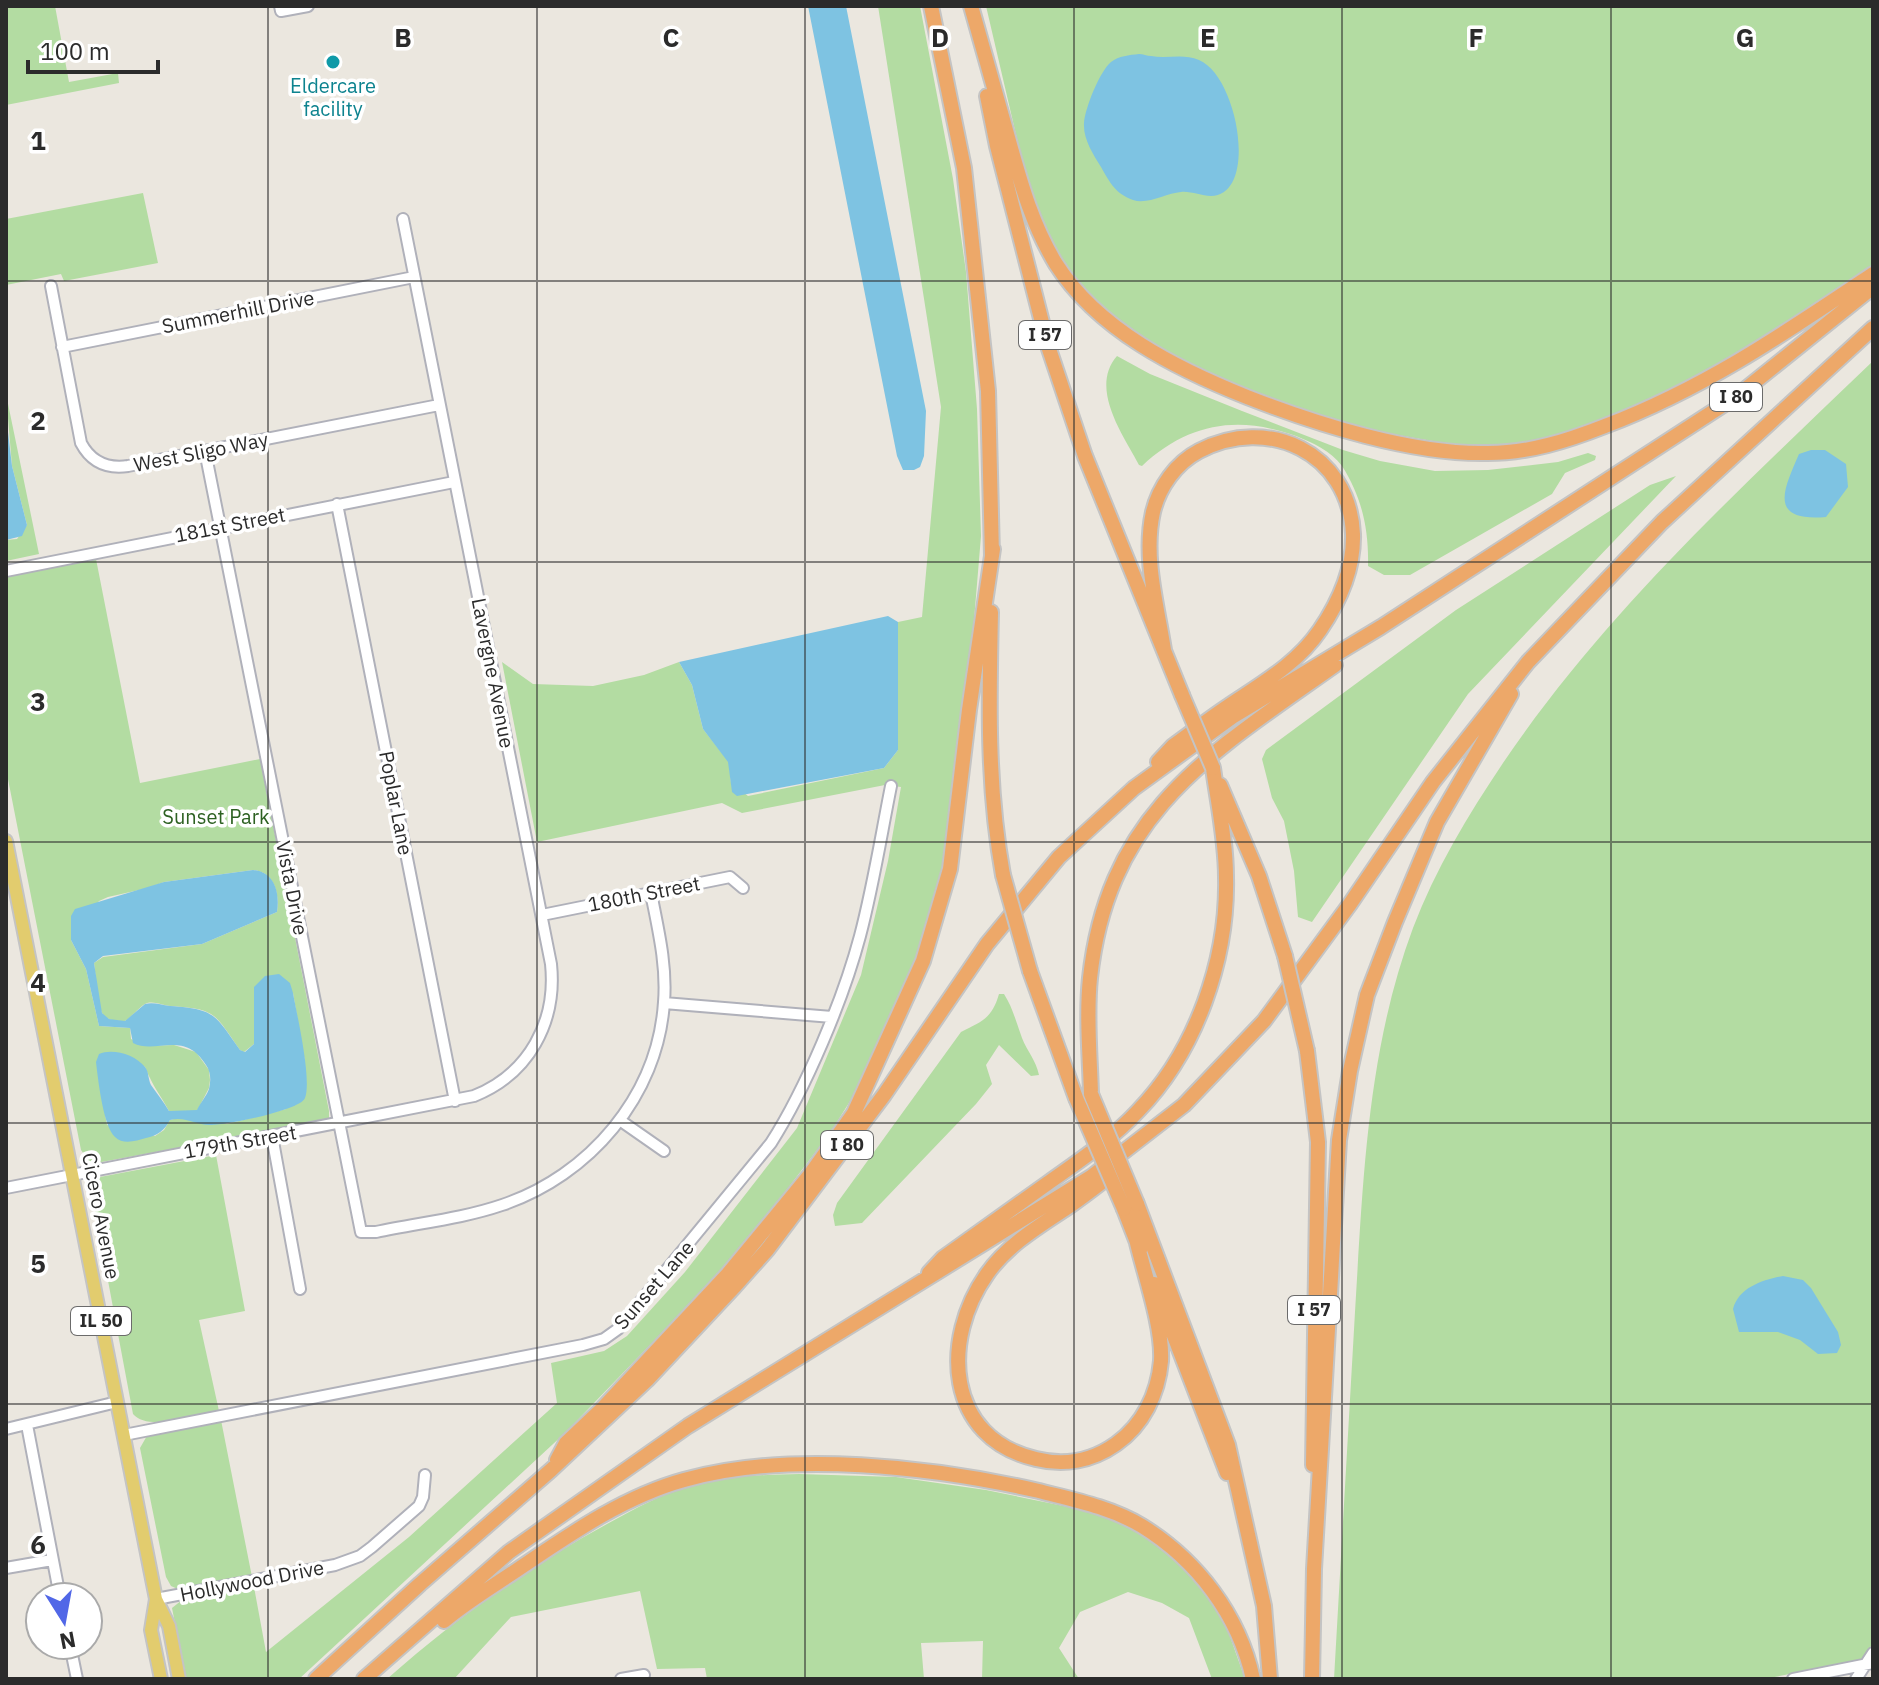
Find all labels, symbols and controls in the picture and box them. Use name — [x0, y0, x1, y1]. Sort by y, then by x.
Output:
text: B — [394, 20, 412, 54]
text: C — [663, 20, 680, 54]
text: D — [931, 20, 949, 54]
text: E — [1200, 20, 1216, 54]
text: F — [1468, 20, 1484, 54]
text: G — [1736, 20, 1754, 54]
scale bar — [28, 24, 158, 74]
text: 100 m — [40, 35, 110, 67]
marker: Eldercare facility — [324, 53, 342, 71]
place label: Eldercare facility — [290, 72, 376, 122]
text: 1 — [30, 123, 46, 157]
street label: Summerhill Drive — [159, 284, 316, 340]
road number: I 57 — [1019, 321, 1071, 349]
road number: I 80 — [1710, 383, 1762, 411]
text: 2 — [30, 403, 46, 437]
street label: West Sligo Way — [131, 425, 270, 478]
street label: 181st Street — [172, 501, 288, 548]
street label: Lavergne Avenue — [466, 595, 521, 750]
text: 3 — [30, 684, 46, 718]
street label: Poplar Lane — [373, 748, 420, 857]
park label: Sunset Park — [162, 803, 270, 830]
street label: Vista Drive — [270, 838, 315, 937]
street label: 180th Street — [585, 869, 702, 918]
text: 4 — [30, 965, 46, 999]
street label: 179th Street — [181, 1118, 298, 1165]
road number: I 80 — [821, 1131, 873, 1159]
street label: Cicero Avenue — [76, 1150, 127, 1281]
street label: Sunset Lane — [607, 1234, 700, 1335]
text: 5 — [30, 1246, 46, 1280]
road number: I 57 — [1288, 1296, 1340, 1324]
road number: IL 50 — [71, 1307, 131, 1335]
text: 6 — [30, 1527, 46, 1561]
street label: Hollywood Drive — [178, 1553, 326, 1608]
north arrow — [24, 1581, 104, 1661]
text: N — [57, 1625, 79, 1657]

